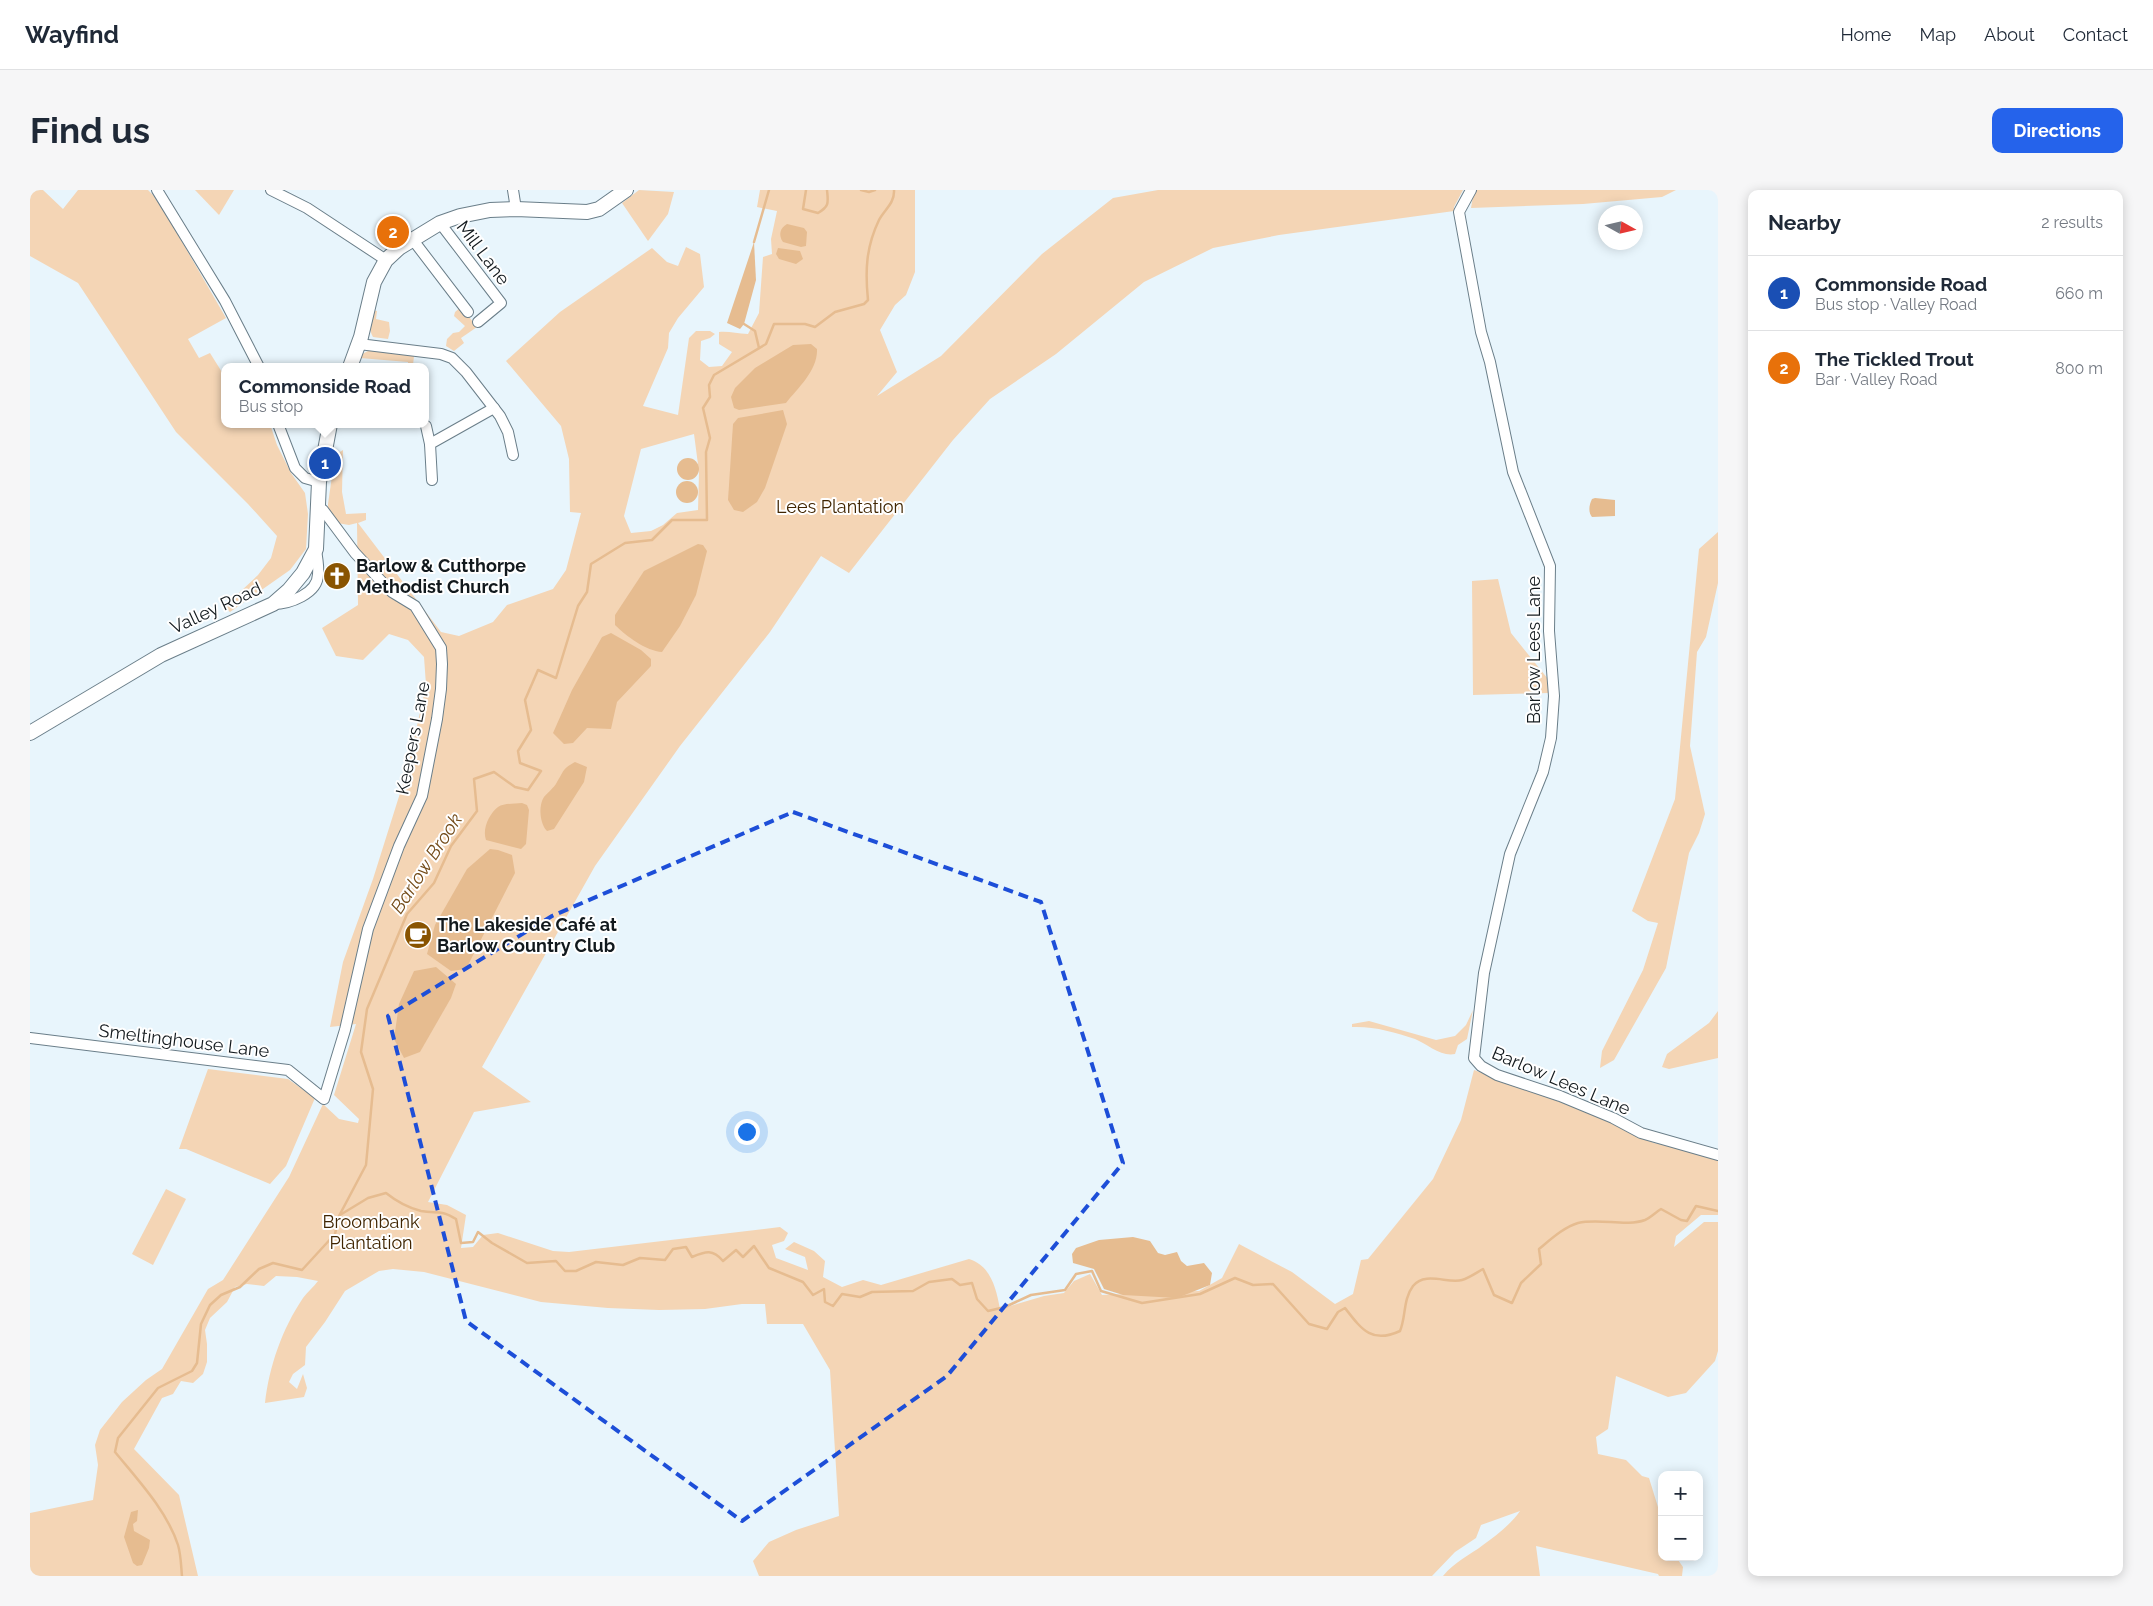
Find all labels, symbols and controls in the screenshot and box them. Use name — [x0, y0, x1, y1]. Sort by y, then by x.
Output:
text: Wayfind — [25, 20, 119, 49]
text: Home — [1840, 24, 1891, 45]
text: Map — [1919, 24, 1956, 45]
text: About — [1984, 24, 2035, 45]
text: Contact — [2063, 24, 2128, 45]
button: Directions — [1992, 108, 2123, 153]
text: Find us — [30, 110, 150, 151]
north arrow — [1598, 205, 1643, 250]
text: Nearby — [1768, 210, 1841, 235]
pin: 2 — [377, 213, 409, 251]
text: 2 results — [2041, 213, 2103, 232]
street label: Mill Lane — [452, 216, 515, 289]
text: Commonside Road — [1815, 273, 1987, 295]
text: 1 — [1780, 284, 1788, 303]
text: 660 m — [2055, 284, 2103, 303]
text: Bus stop · Valley Road — [1815, 295, 1977, 314]
text: The Tickled Trout — [1815, 348, 1974, 370]
text: 2 — [1779, 359, 1789, 378]
text: 800 m — [2055, 359, 2103, 378]
popup — [221, 363, 429, 428]
text: Bar · Valley Road — [1815, 370, 1938, 389]
text: Commonside Road — [239, 375, 411, 397]
text: Bus stop — [239, 397, 303, 416]
pin: 1 — [309, 444, 341, 482]
park label: Lees Plantation — [776, 496, 904, 517]
place label: Barlow & Cutthorpe Methodist Church — [356, 555, 526, 597]
church icon: Barlow & Cutthorpe Methodist Church — [322, 561, 352, 591]
street label: Barlow Lees Lane — [1523, 575, 1544, 724]
street label: Valley Road — [167, 577, 265, 638]
street label: Keepers Lane — [391, 679, 434, 796]
water label: Barlow Brook — [386, 809, 466, 917]
place label: The Lakeside Café at Barlow Country Club — [437, 914, 617, 956]
cafe icon: The Lakeside Café at Barlow Country Club — [403, 920, 433, 950]
street label: Smeltinghouse Lane — [98, 1020, 271, 1061]
street label: Barlow Lees Lane — [1489, 1042, 1634, 1119]
your location — [734, 1119, 760, 1145]
park label: Broombank Plantation — [323, 1211, 420, 1253]
map controls — [1658, 1471, 1703, 1561]
button: + — [1658, 1471, 1703, 1516]
button: − — [1658, 1516, 1703, 1561]

